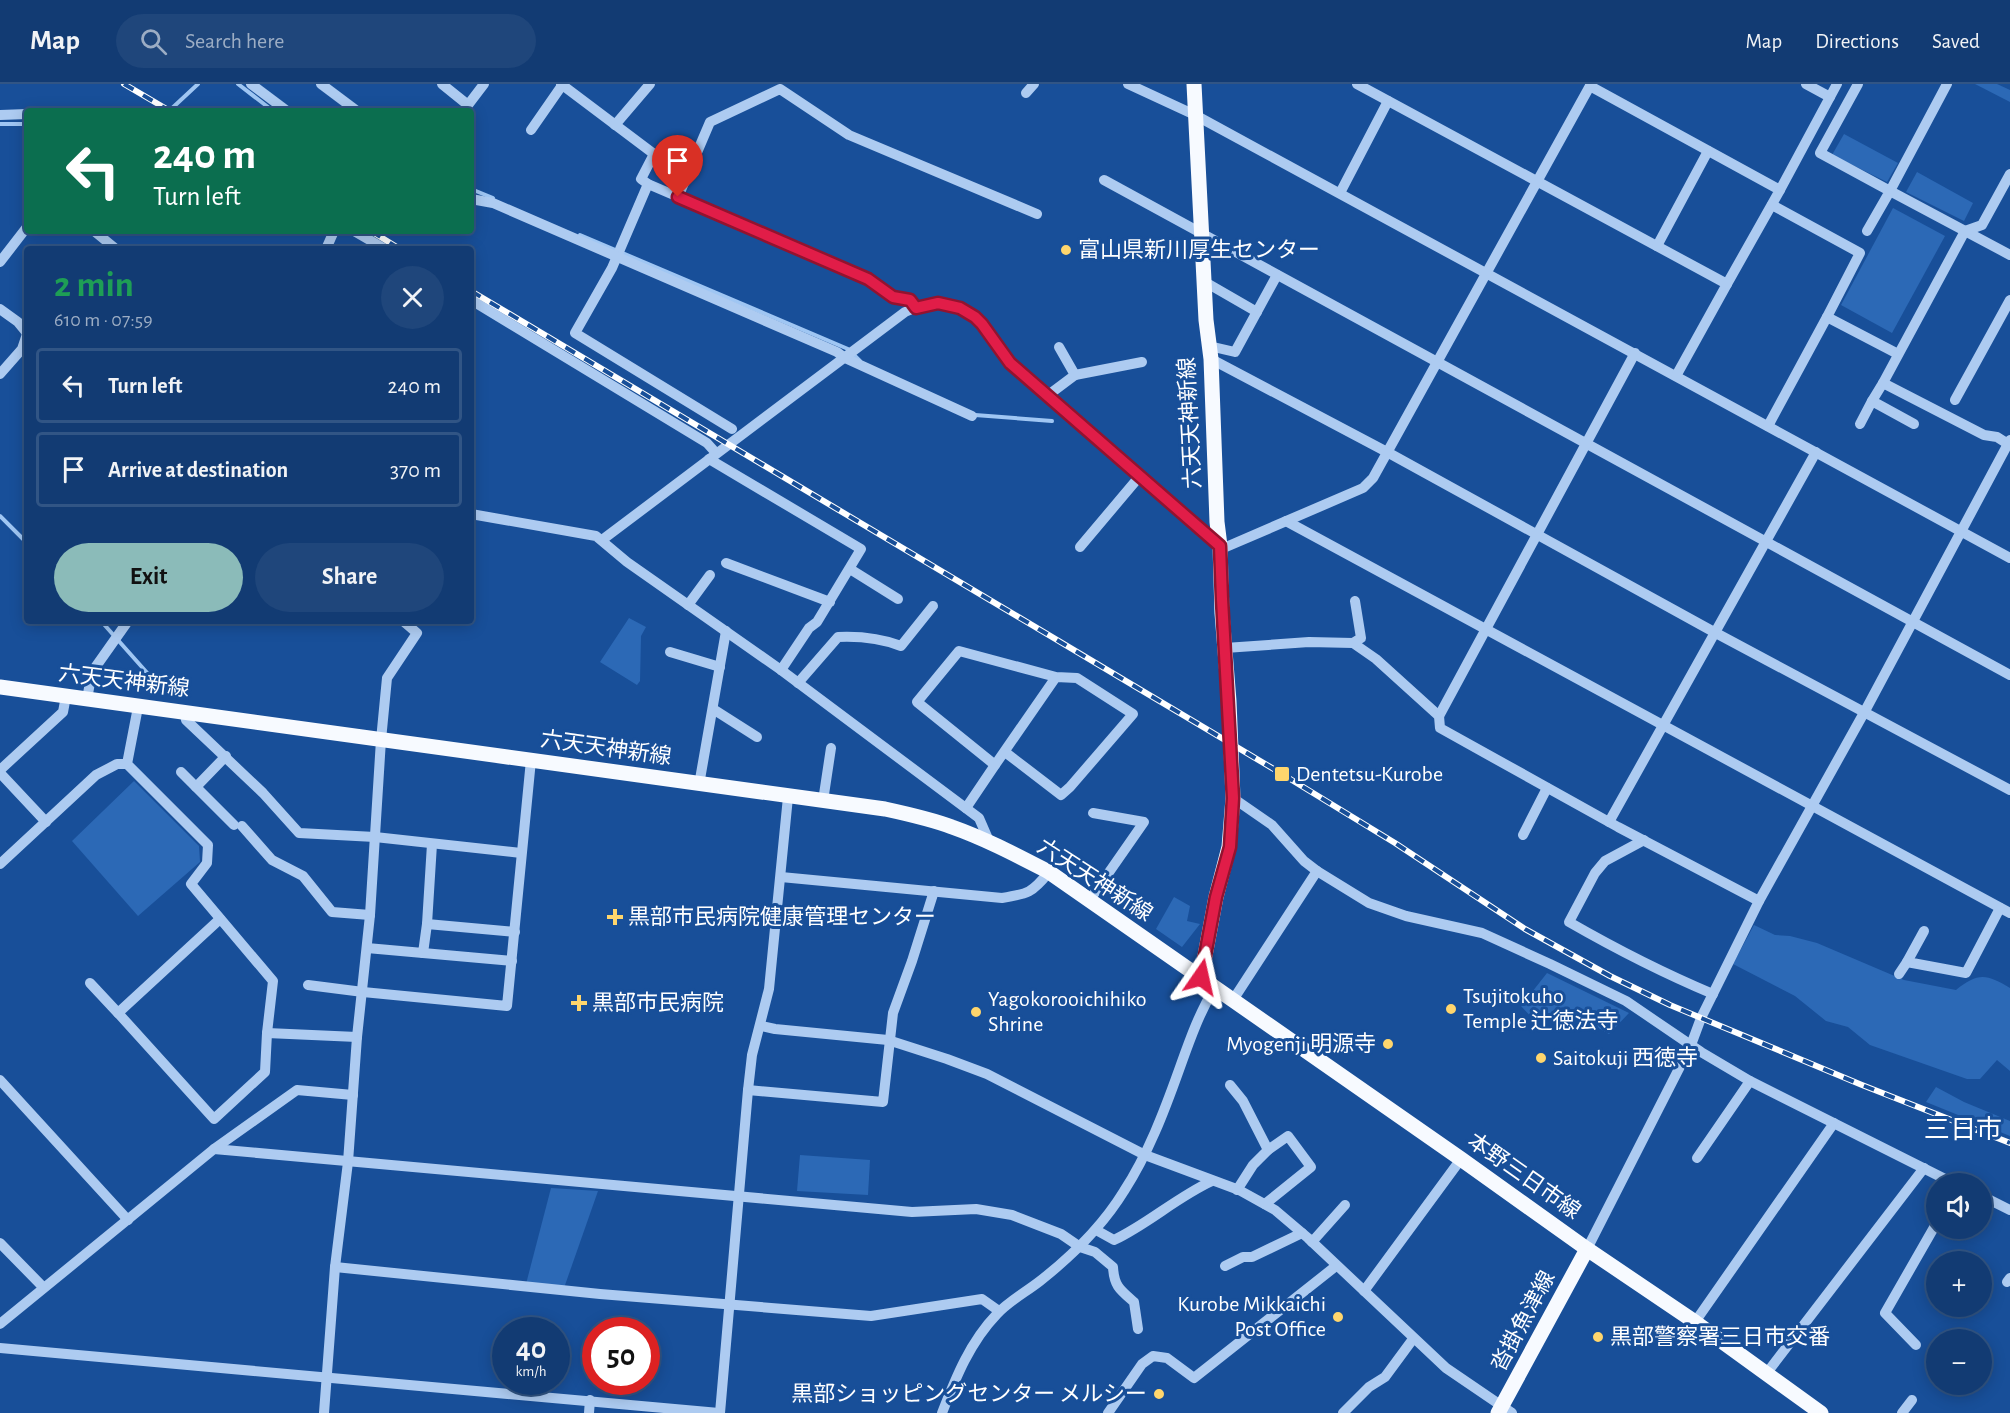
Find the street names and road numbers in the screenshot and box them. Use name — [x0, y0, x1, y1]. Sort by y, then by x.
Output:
street label: 六天天神新線 — [1175, 357, 1204, 490]
street label: 六天天神新線 — [57, 661, 191, 700]
street label: 六天天神新線 — [539, 727, 673, 768]
street label: 六天天神新線 — [1034, 834, 1157, 925]
street label: 本野三日市線 — [1464, 1128, 1585, 1223]
street label: 沓掛魚津線 — [1487, 1267, 1559, 1375]

